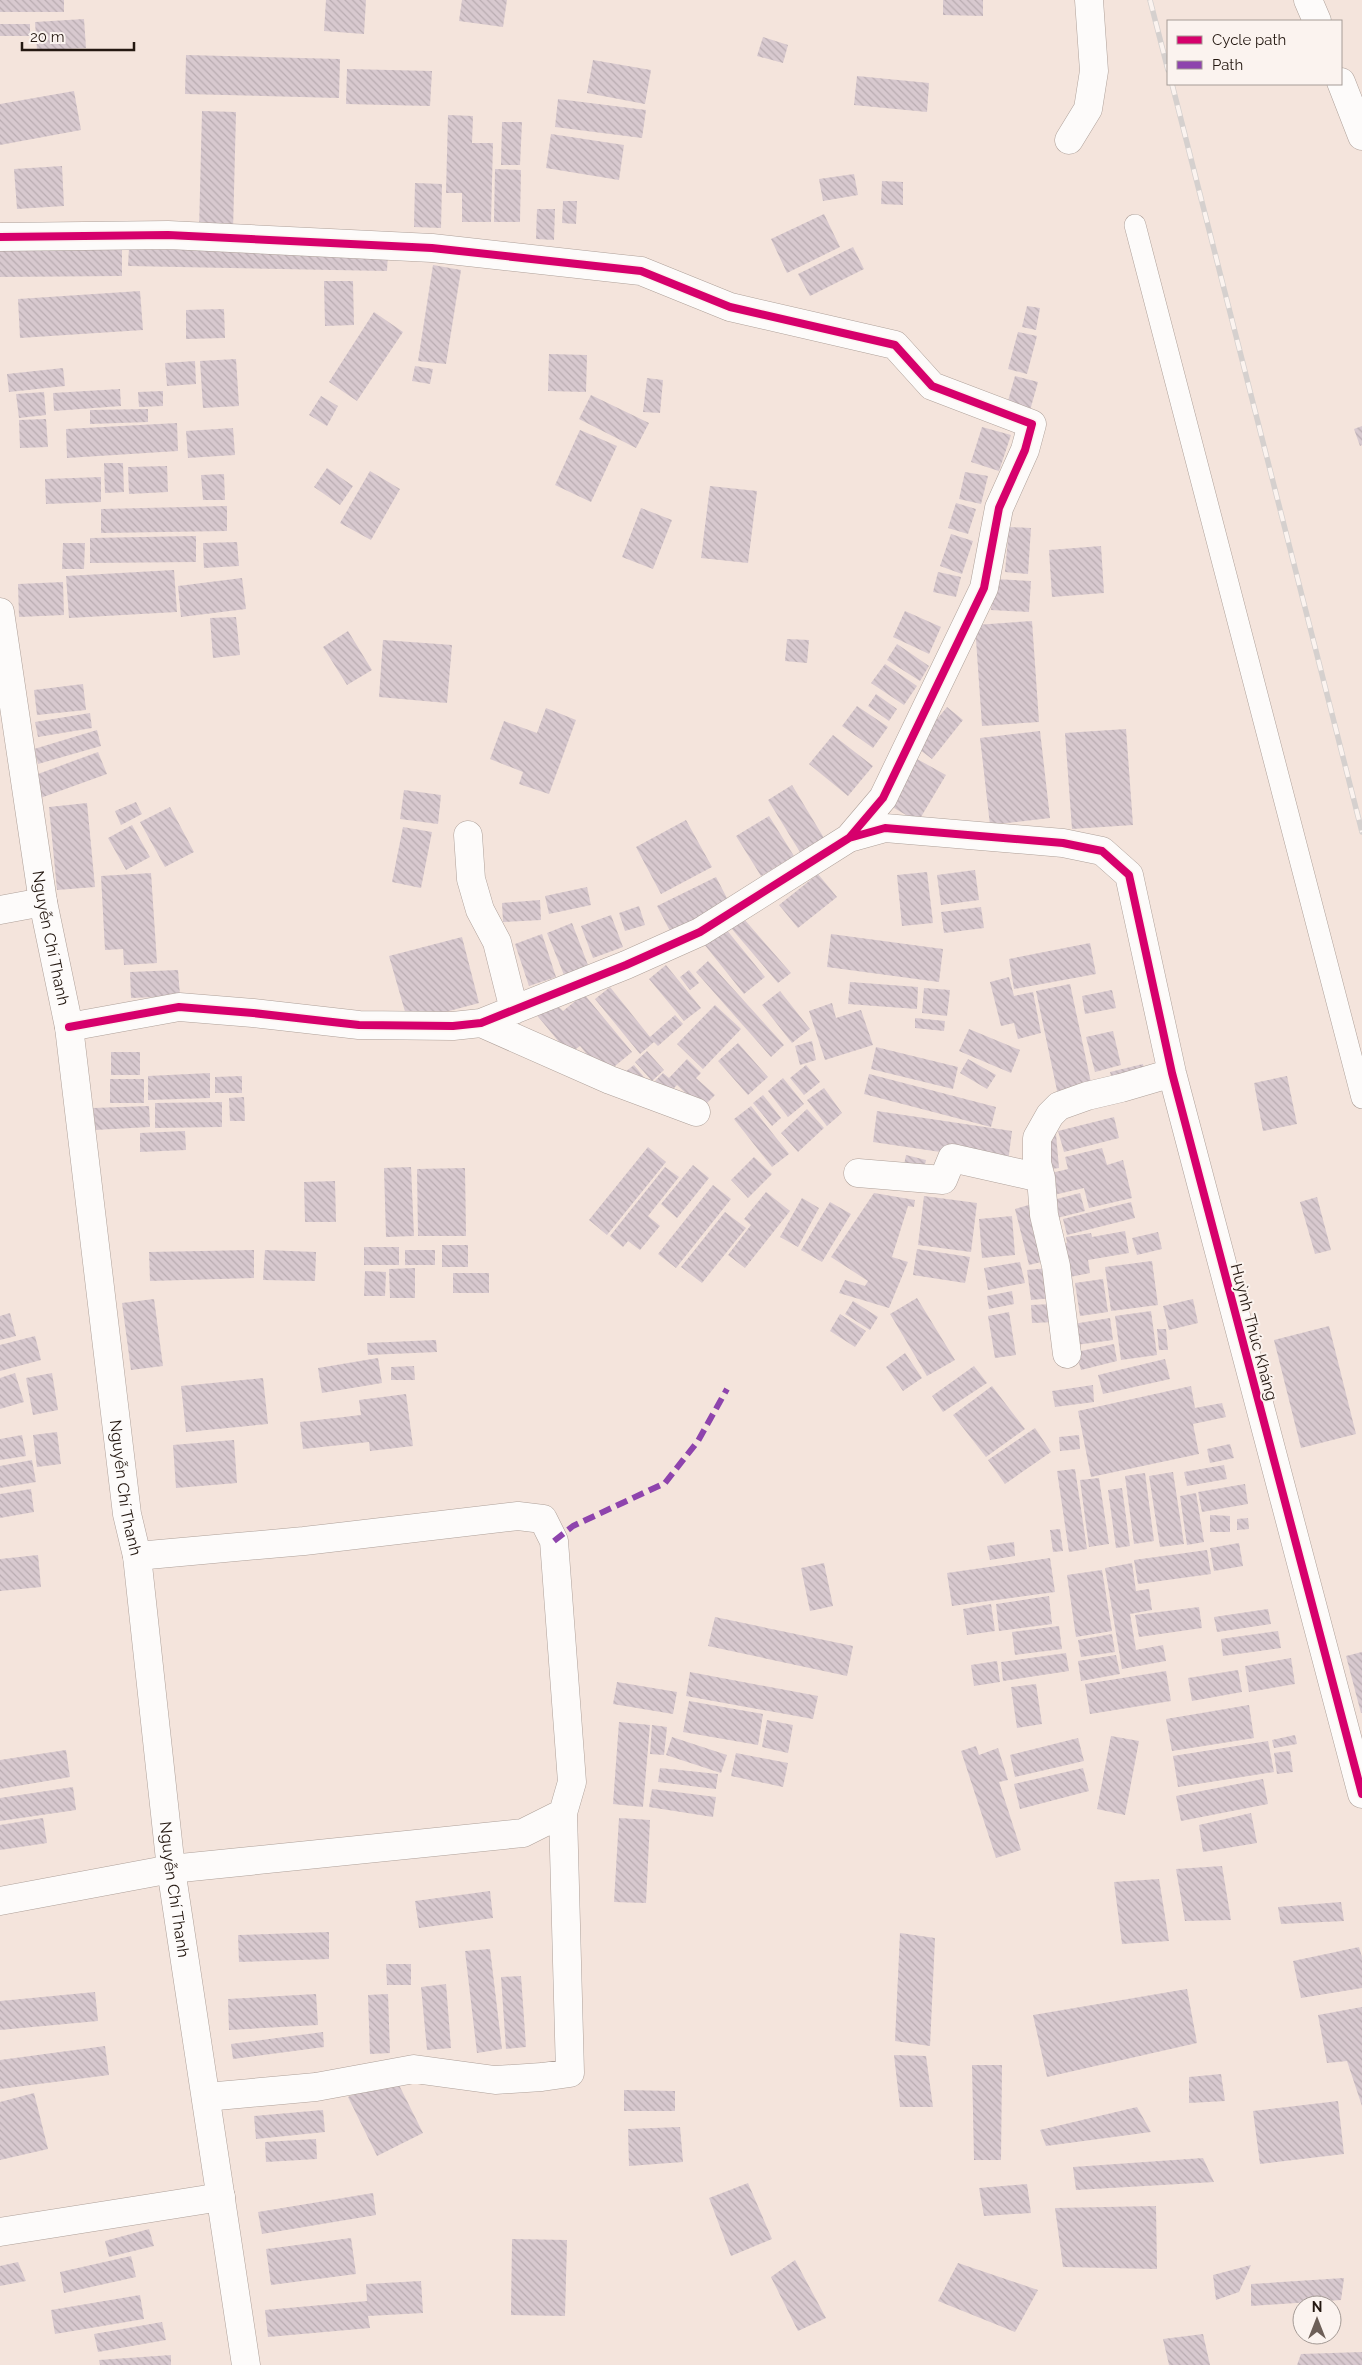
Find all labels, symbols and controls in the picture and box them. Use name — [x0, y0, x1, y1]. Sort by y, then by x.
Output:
scale bar — [22, 20, 135, 52]
legend — [1167, 20, 1342, 85]
text: 20 m — [30, 28, 65, 46]
text: Cycle path — [1212, 31, 1286, 49]
text: Path — [1212, 56, 1243, 74]
street label: Nguyễn Chí Thanh — [29, 869, 74, 1007]
street label: Huỳnh Thúc Kháng — [1227, 1261, 1281, 1403]
street label: Nguyễn Chí Thanh — [106, 1419, 146, 1557]
street label: Nguyễn Chí Thanh — [156, 1820, 194, 1959]
north arrow — [1292, 2295, 1342, 2345]
text: N — [1312, 2299, 1322, 2315]

